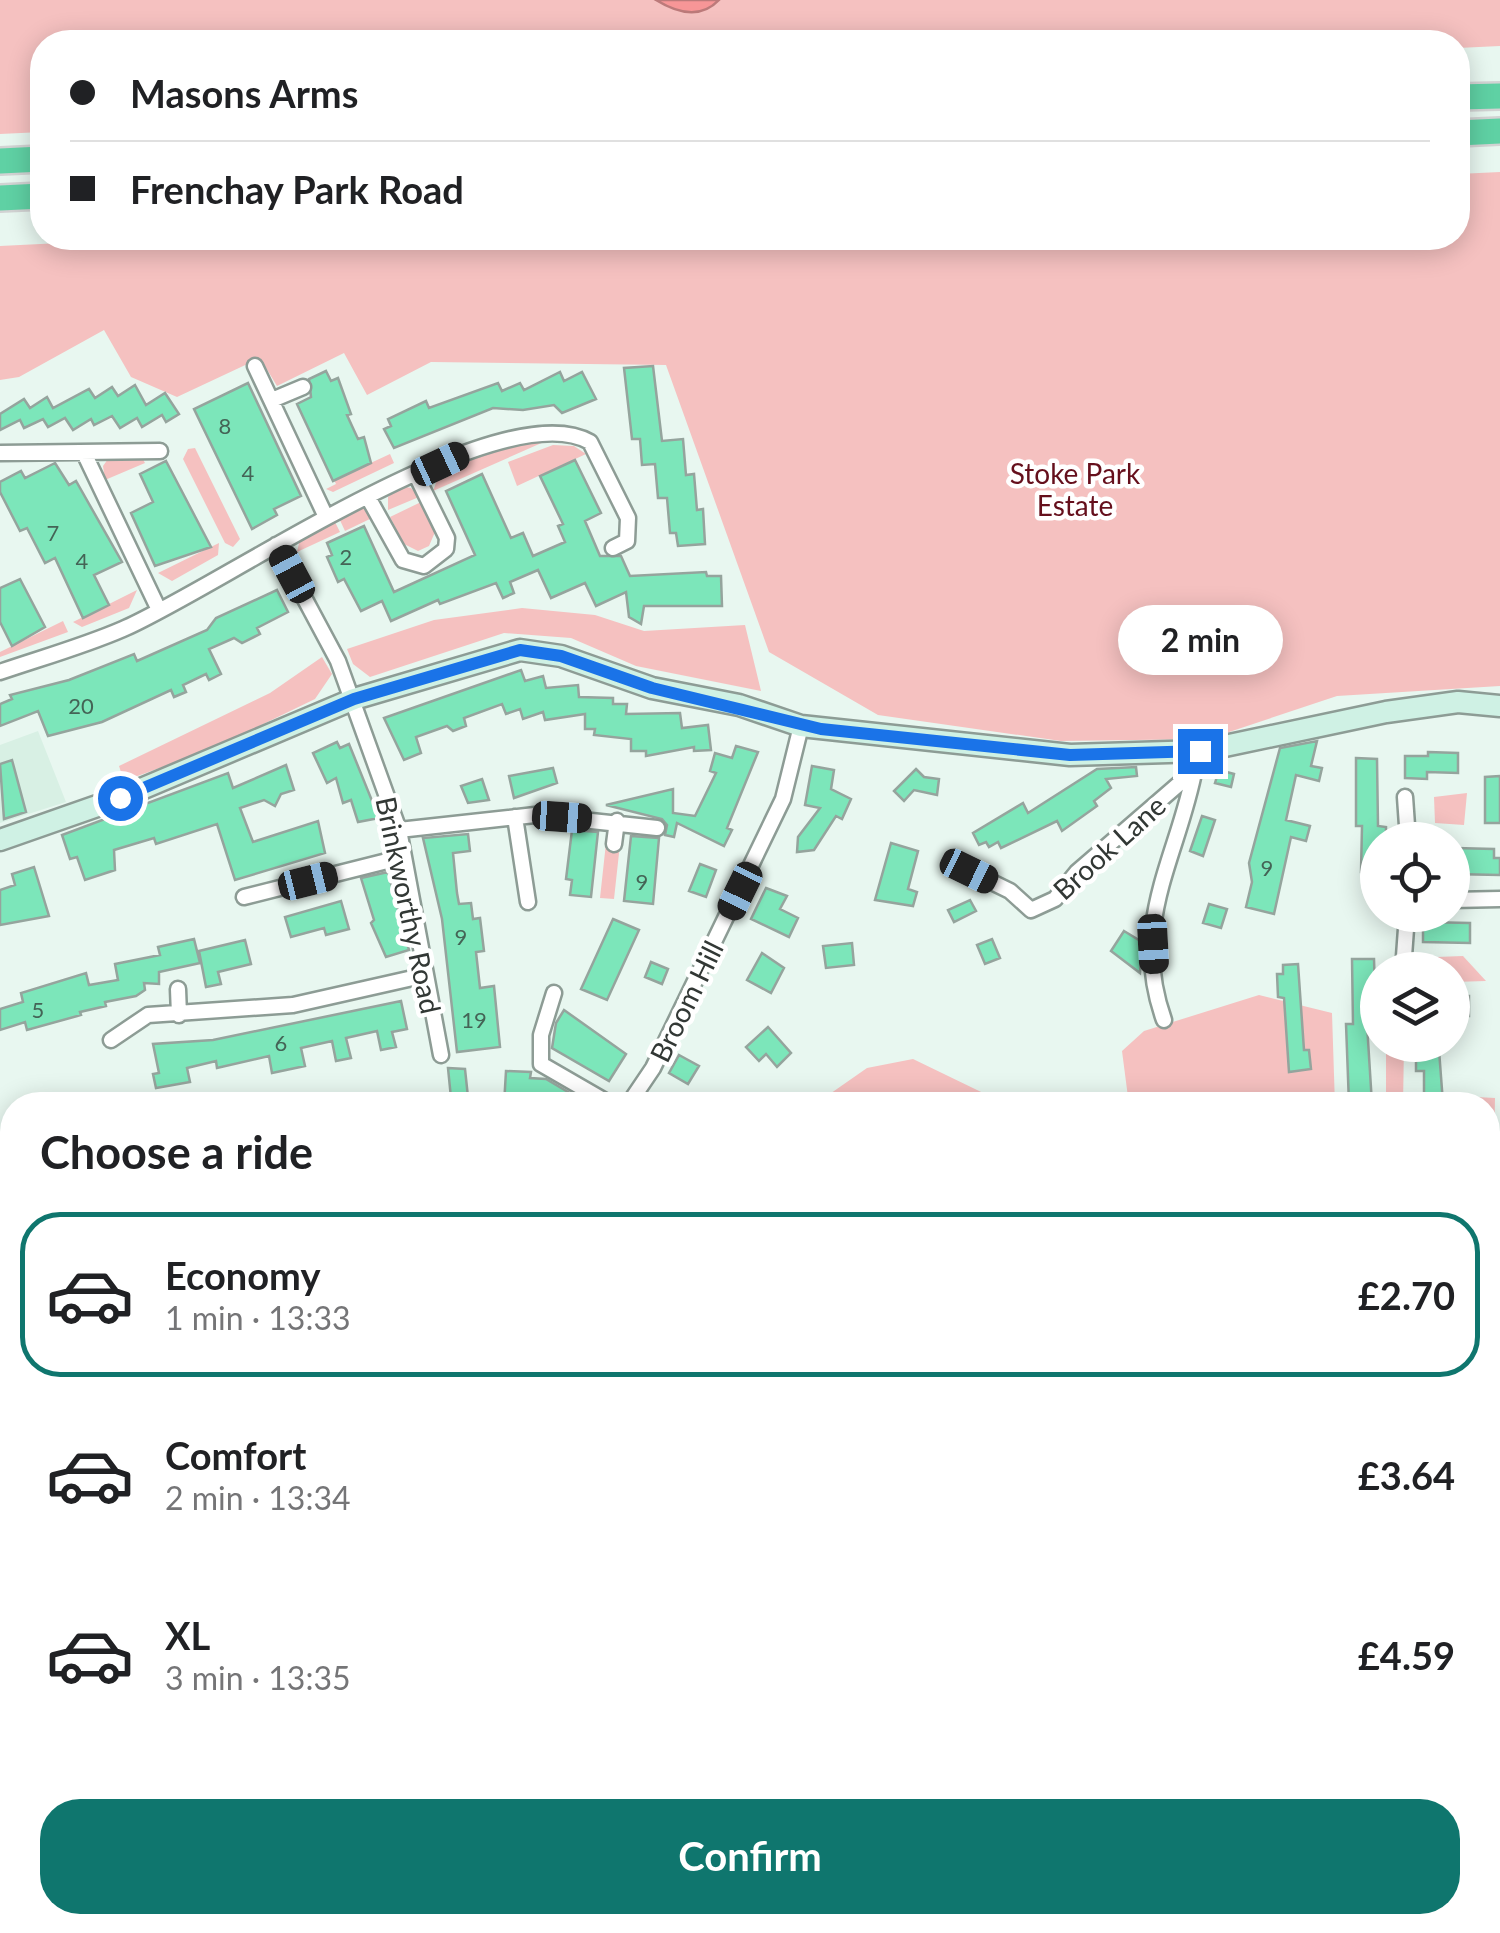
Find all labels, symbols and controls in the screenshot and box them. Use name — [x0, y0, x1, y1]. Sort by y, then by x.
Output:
text: Masons Arms — [130, 70, 358, 116]
text: Frenchay Park Road — [130, 166, 464, 212]
house number: 8 — [219, 412, 231, 439]
car — [406, 438, 474, 490]
park label: Stoke Park Estate — [1010, 456, 1141, 522]
house number: 4 — [242, 459, 255, 486]
house number: 7 — [47, 519, 59, 546]
car — [265, 540, 319, 608]
house number: 2 — [340, 543, 352, 570]
house number: 4 — [76, 547, 89, 574]
callout: 2 min — [1118, 606, 1282, 676]
text: 2 min — [1161, 620, 1240, 659]
house number: 20 — [68, 692, 94, 719]
route end — [1178, 729, 1223, 774]
route start — [98, 776, 143, 821]
street label: Brook Lane — [1046, 788, 1172, 906]
street label: Brinkworthy Road — [369, 793, 449, 1017]
car — [531, 800, 593, 834]
map controls — [1360, 822, 1470, 1062]
button: locate — [1360, 822, 1470, 932]
car — [935, 844, 1003, 898]
house number: 9 — [1261, 854, 1273, 881]
car — [713, 857, 767, 925]
car — [275, 859, 341, 903]
house number: 9 — [636, 868, 648, 895]
car — [1136, 913, 1170, 975]
house number: 9 — [455, 923, 467, 950]
street label: Broom Hill — [642, 935, 730, 1067]
button: layers — [1360, 952, 1470, 1062]
house number: 5 — [32, 996, 44, 1023]
house number: 19 — [461, 1006, 487, 1033]
house number: 6 — [275, 1029, 287, 1056]
text: Choose a ride — [40, 1125, 313, 1179]
icon: car — [45, 1250, 135, 1340]
text: Economy — [165, 1252, 320, 1298]
text: £2.70 — [1358, 1272, 1455, 1318]
text: 1 min · 13:33 — [165, 1298, 351, 1337]
icon: car — [45, 1430, 135, 1520]
text: Comfort — [165, 1432, 306, 1478]
text: £3.64 — [1358, 1452, 1455, 1498]
text: 2 min · 13:34 — [165, 1478, 351, 1517]
icon: car — [45, 1610, 135, 1700]
text: XL — [165, 1612, 210, 1658]
text: £4.59 — [1358, 1632, 1455, 1678]
text: 3 min · 13:35 — [165, 1658, 351, 1697]
button: Confirm — [40, 1799, 1460, 1914]

